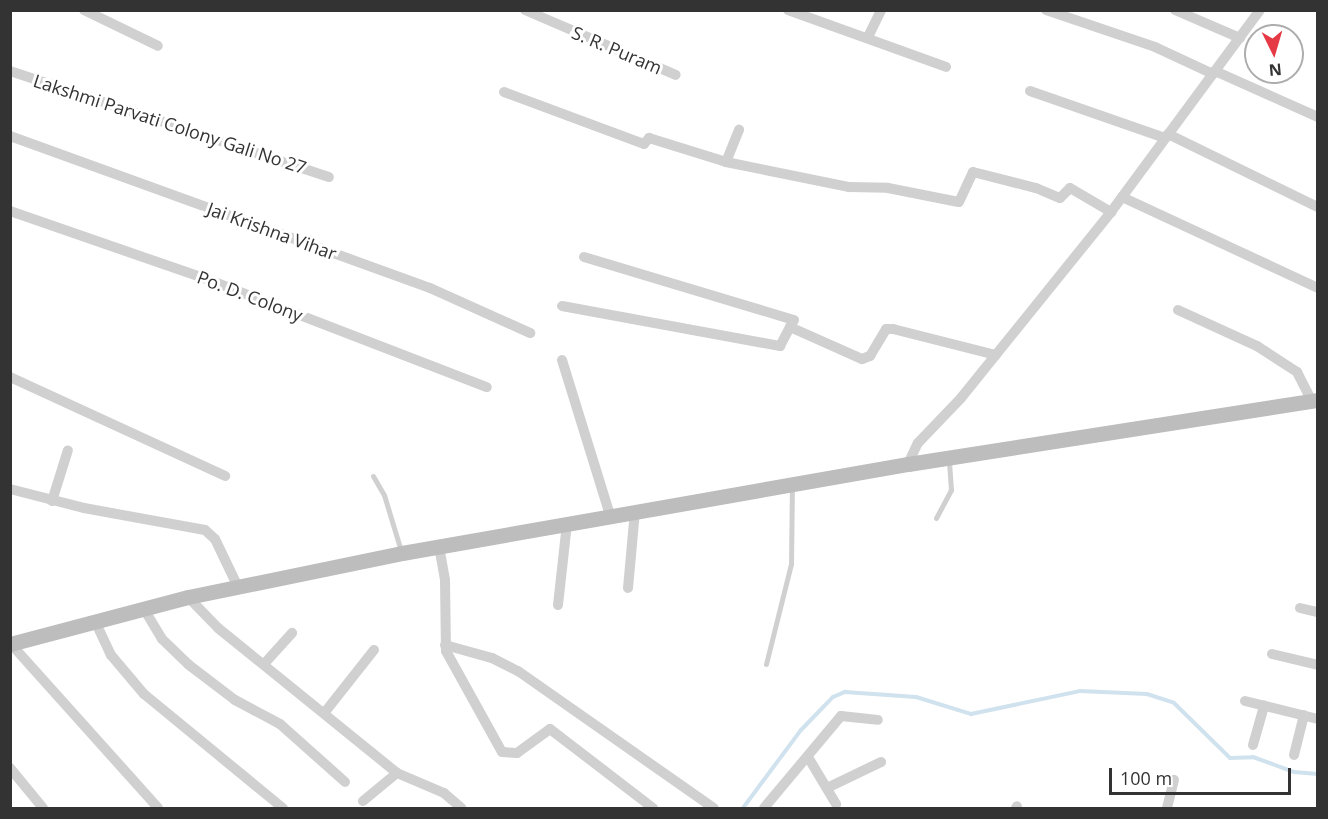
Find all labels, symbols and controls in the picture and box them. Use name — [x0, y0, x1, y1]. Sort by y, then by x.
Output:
street label: S. R. Puram — [569, 21, 665, 79]
north arrow — [1244, 24, 1304, 84]
text: N — [1268, 58, 1283, 81]
street label: Lakshmi Parvati Colony Gali No 27 — [31, 70, 309, 178]
street label: Jai Krishna Vihar — [204, 198, 340, 264]
street label: Po. D. Colony — [194, 266, 306, 326]
scale bar — [1112, 756, 1294, 794]
text: 100 m — [1120, 766, 1172, 790]

